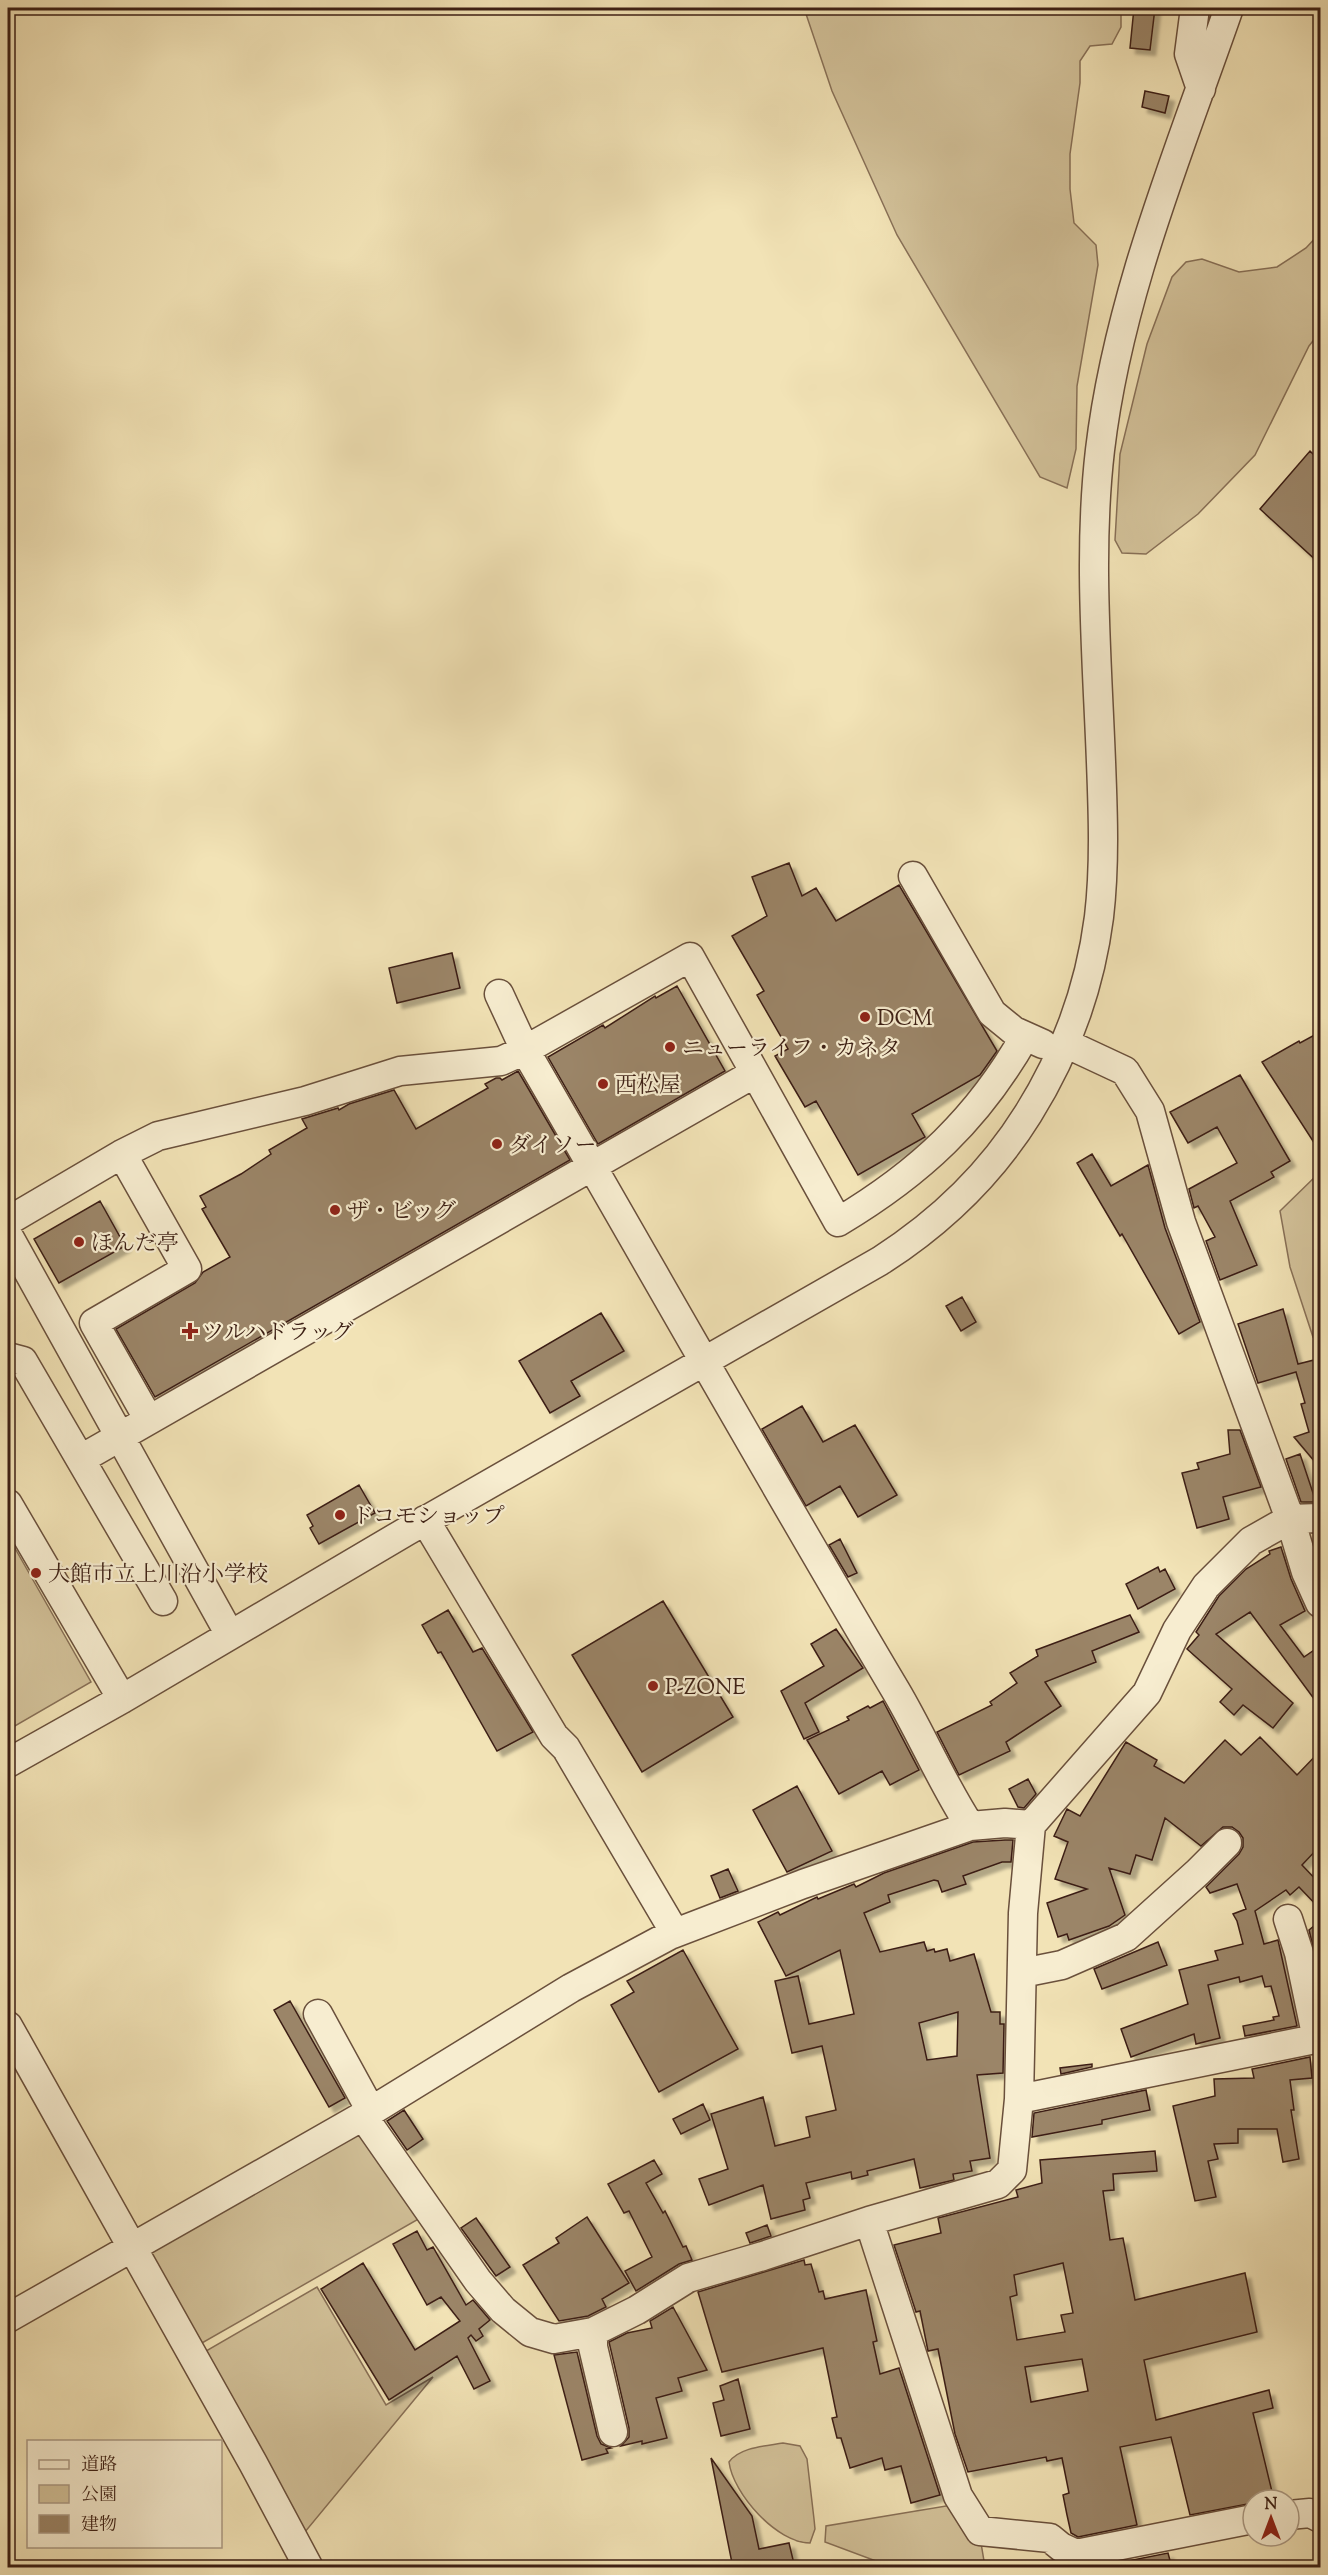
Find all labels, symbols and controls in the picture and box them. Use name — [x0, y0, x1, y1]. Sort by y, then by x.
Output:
place label: DCM — [877, 1004, 932, 1036]
marker: DCM — [858, 1010, 872, 1024]
place label: ニューライフ・カネタ — [682, 1034, 901, 1066]
marker: ニューライフ・カネタ — [663, 1040, 677, 1054]
place label: 西松屋 — [615, 1071, 681, 1103]
marker: 西松屋 — [596, 1077, 610, 1091]
place label: ダイソー — [509, 1131, 597, 1163]
marker: ダイソー — [490, 1137, 504, 1151]
place label: ザ・ビッグ — [347, 1197, 456, 1229]
marker: ザ・ビッグ — [328, 1203, 342, 1217]
place label: ほんだ亭 — [91, 1229, 179, 1261]
marker: ほんだ亭 — [72, 1235, 86, 1249]
place label: ツルハドラッグ — [202, 1318, 354, 1350]
marker: ツルハドラッグ — [183, 1324, 197, 1338]
place label: ドコモショップ — [352, 1502, 505, 1534]
marker: ドコモショップ — [333, 1508, 347, 1522]
place label: 大館市立上川沿小学校 — [48, 1560, 268, 1592]
marker: 大館市立上川沿小学校 — [29, 1566, 43, 1580]
place label: P-ZONE — [665, 1673, 746, 1705]
marker: P-ZONE — [646, 1679, 660, 1693]
legend — [27, 2440, 222, 2548]
text: 道路 — [81, 2453, 117, 2479]
text: 公園 — [81, 2483, 117, 2509]
north arrow — [1241, 2488, 1301, 2548]
text: N — [1265, 2494, 1278, 2517]
text: 建物 — [81, 2513, 117, 2539]

